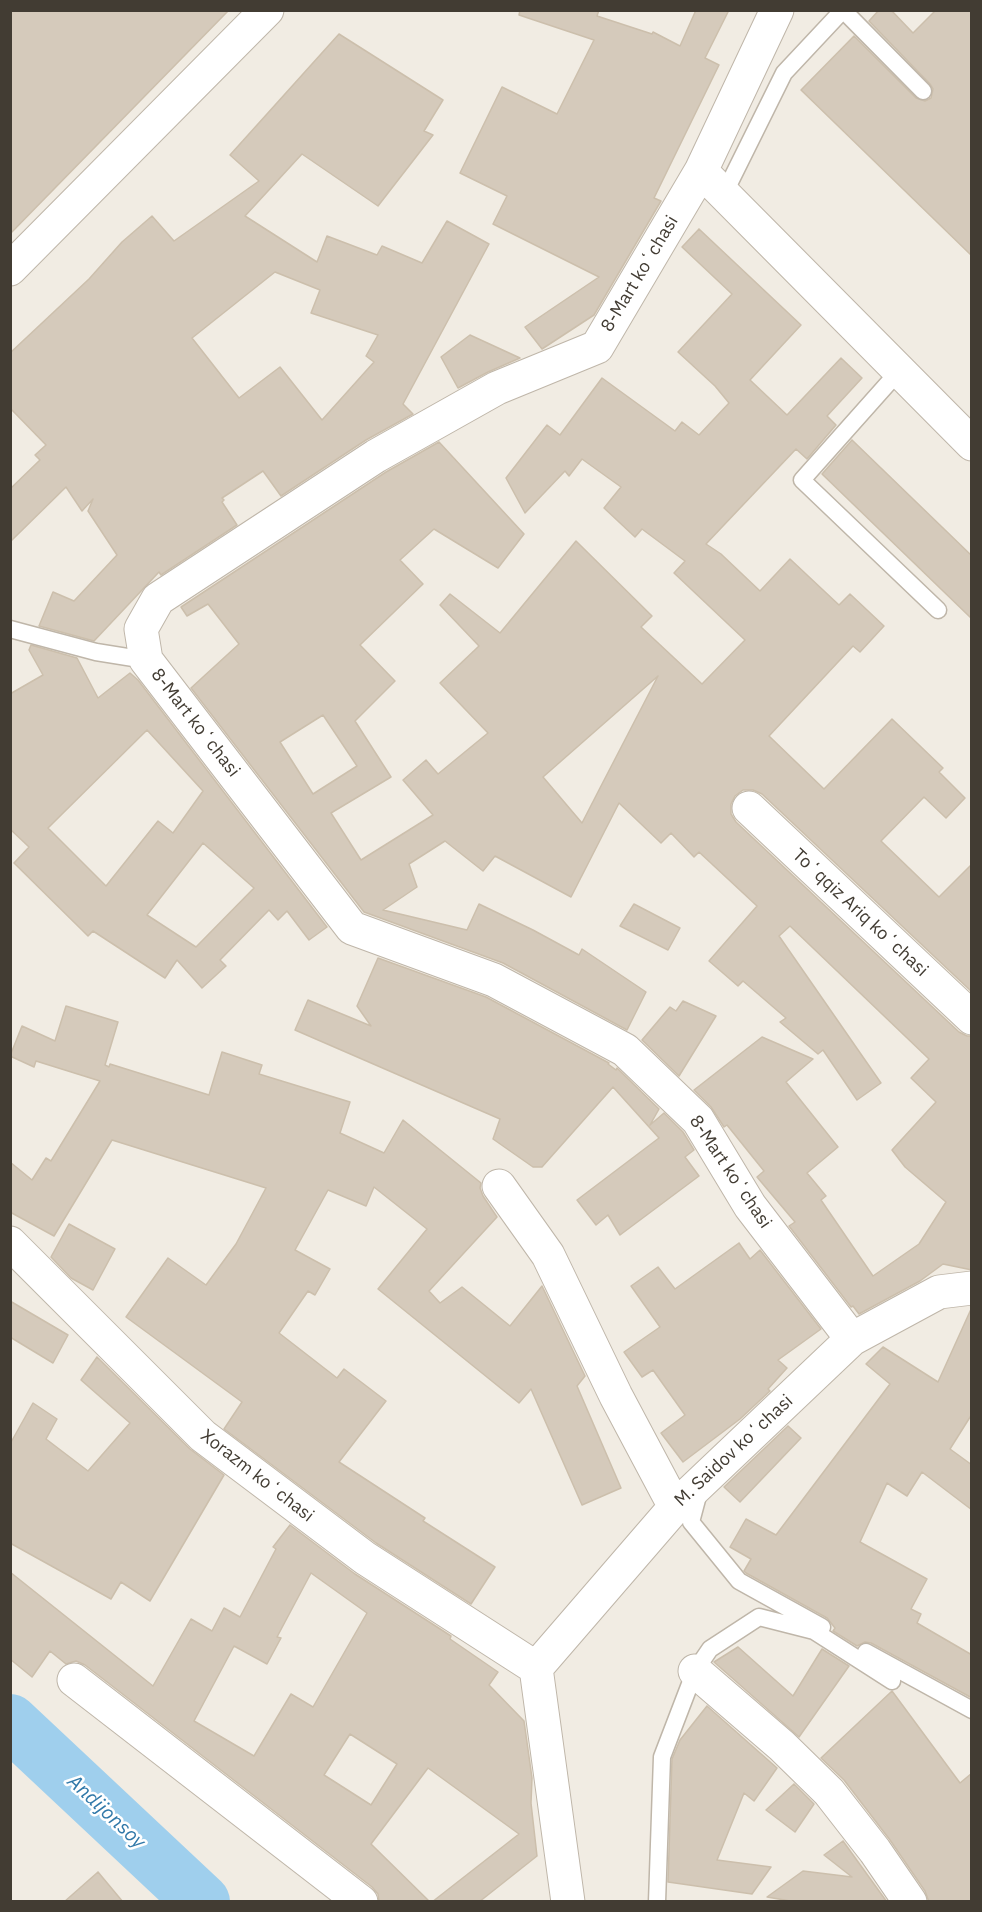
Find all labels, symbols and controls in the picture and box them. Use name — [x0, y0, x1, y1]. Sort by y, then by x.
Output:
street label: 8-Mart koʻchasi — [597, 212, 683, 336]
street label: 8-Mart koʻchasi — [146, 664, 244, 782]
street label: Toʻqqiz Ariq koʻchasi — [788, 845, 932, 981]
street label: 8-Mart koʻchasi — [684, 1111, 776, 1233]
street label: M. Saidov koʻchasi — [670, 1391, 798, 1511]
street label: Xorazm koʻchasi — [196, 1425, 318, 1527]
water label: Andijonsoy — [62, 1770, 150, 1854]

